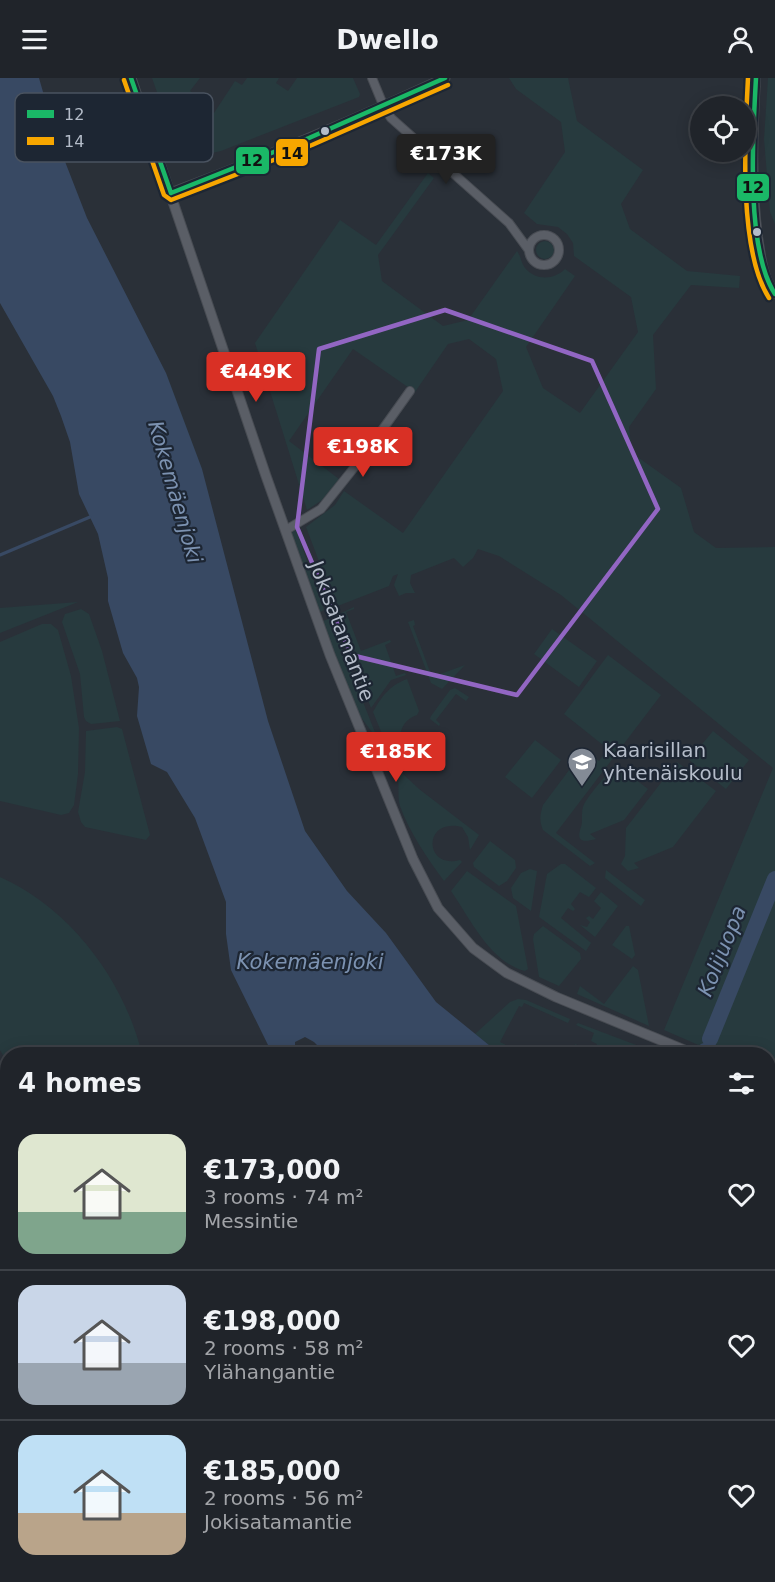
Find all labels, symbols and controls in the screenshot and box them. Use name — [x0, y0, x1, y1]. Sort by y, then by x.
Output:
icon: menu — [18, 23, 51, 56]
icon: person — [724, 23, 757, 56]
text: Dwello — [336, 24, 439, 55]
legend — [15, 93, 213, 162]
map controls — [690, 96, 756, 162]
button: locate — [690, 96, 756, 162]
text: 12 — [64, 105, 84, 124]
unlabelled marker — [319, 125, 331, 137]
text: 14 — [64, 132, 84, 151]
pin: €173K — [404, 134, 488, 185]
line badge: 14 — [275, 138, 309, 167]
text: €173K — [410, 141, 482, 165]
text: 14 — [281, 144, 303, 163]
line badge: 12 — [235, 146, 270, 175]
text: 12 — [241, 151, 263, 170]
line badge: 12 — [736, 173, 770, 202]
text: 12 — [742, 178, 764, 197]
unlabelled marker — [751, 226, 763, 238]
pin: €449K — [214, 352, 298, 403]
text: €449K — [220, 359, 292, 383]
water label: Kokemäenjoki — [143, 418, 207, 566]
pin: €198K — [321, 427, 405, 478]
text: €198K — [327, 434, 399, 458]
street label: Jokisatamantie — [304, 556, 380, 704]
pin: €185K — [354, 732, 438, 783]
place label: Kaarisillan yhtenäiskoulu — [603, 738, 743, 785]
text: €185K — [360, 739, 432, 763]
school or university icon: Kaarisillan yhtenäiskoulu — [566, 746, 598, 788]
water label: Kolijuopa — [693, 902, 751, 1000]
water label: Kokemäenjoki — [236, 950, 384, 974]
icon: filters — [725, 1067, 758, 1100]
text: 4 homes — [18, 1068, 142, 1098]
text: €173,000 — [204, 1155, 341, 1185]
icon: home — [66, 1158, 138, 1230]
icon: heart — [725, 1178, 758, 1211]
text: 3 rooms · 74 m² — [204, 1185, 364, 1209]
text: Messintie — [204, 1209, 298, 1233]
text: €198,000 — [204, 1306, 341, 1336]
icon: home — [66, 1309, 138, 1381]
icon: heart — [725, 1329, 758, 1362]
text: 2 rooms · 58 m² — [204, 1336, 364, 1360]
text: Ylähangantie — [204, 1360, 335, 1384]
text: €185,000 — [204, 1456, 341, 1486]
icon: home — [66, 1459, 138, 1531]
icon: heart — [725, 1479, 758, 1512]
text: 2 rooms · 56 m² — [204, 1486, 364, 1510]
text: Jokisatamantie — [204, 1510, 352, 1534]

